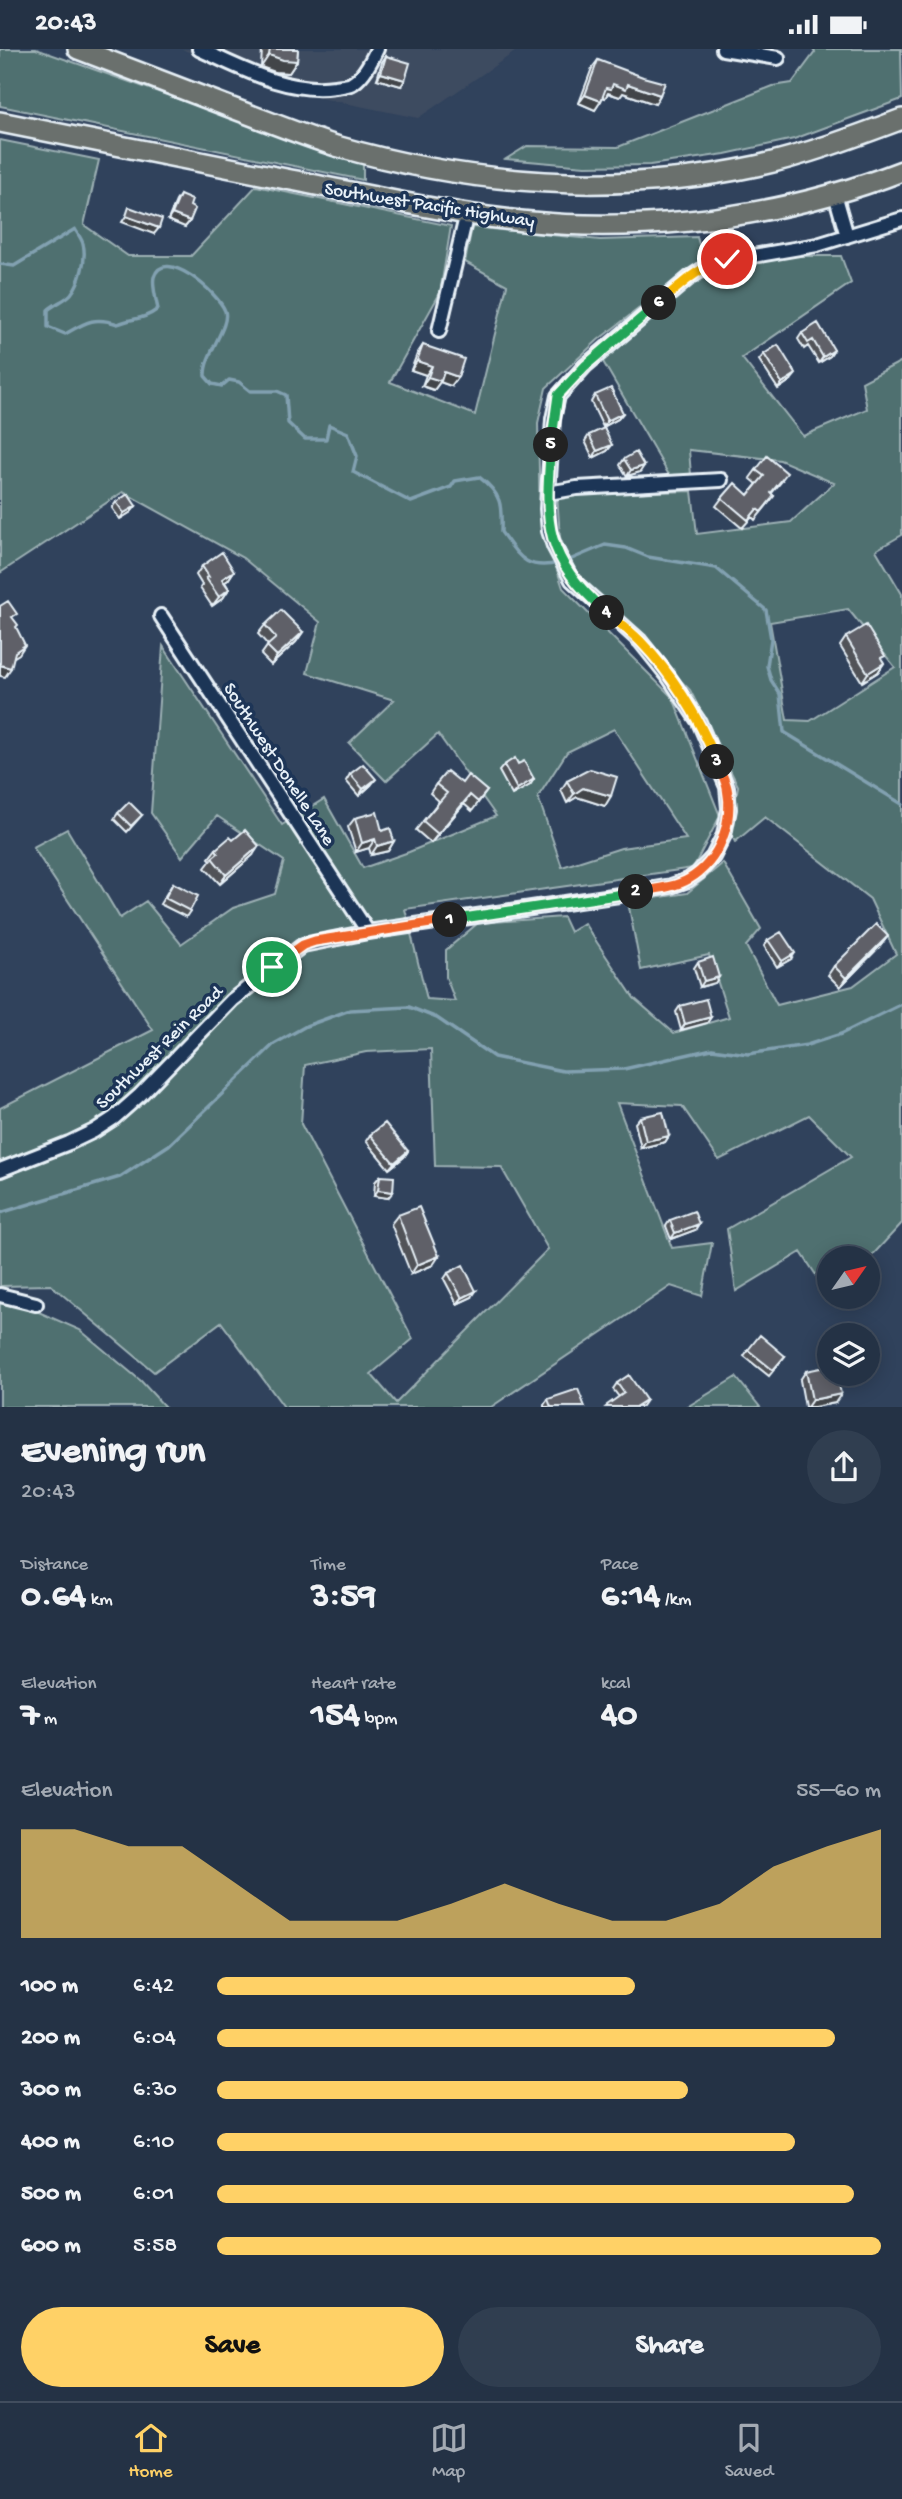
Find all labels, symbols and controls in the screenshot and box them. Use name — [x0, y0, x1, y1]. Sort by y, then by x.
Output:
text: 20:43 — [35, 9, 96, 40]
street label: Southwest Pacific Highway — [323, 178, 537, 235]
pin — [697, 229, 757, 289]
icon: check — [708, 240, 746, 278]
pin: 6 — [642, 285, 676, 321]
text: 6 — [654, 291, 663, 314]
pin: 5 — [534, 427, 568, 463]
text: 5 — [546, 433, 556, 456]
pin: 4 — [590, 595, 624, 631]
text: 4 — [602, 601, 611, 624]
street label: Southwest Donelle Lane — [217, 679, 339, 851]
pin: 3 — [700, 745, 734, 779]
text: 3 — [712, 750, 721, 773]
pin: 2 — [618, 875, 654, 909]
text: 2 — [631, 880, 640, 903]
pin: 1 — [433, 903, 468, 937]
text: 1 — [446, 908, 453, 931]
pin — [242, 937, 302, 997]
icon: arrive — [253, 948, 291, 986]
street label: Southwest Rein Road — [92, 981, 230, 1115]
north arrow — [817, 1246, 880, 1309]
map controls — [817, 1246, 880, 1386]
button: layers — [817, 1323, 880, 1386]
button: share — [807, 1430, 881, 1504]
text: Evening run — [21, 1431, 205, 1475]
text: 20:43 — [21, 1479, 75, 1506]
text: Distance — [21, 1554, 88, 1577]
text: Time — [311, 1554, 346, 1577]
text: Pace — [601, 1554, 638, 1577]
text: 0.64 — [21, 1577, 86, 1618]
text: 3:59 — [311, 1577, 376, 1618]
text: 6:14 — [601, 1577, 660, 1618]
text: km — [86, 1589, 113, 1612]
text: /km — [660, 1589, 691, 1612]
text: Elevation — [21, 1673, 97, 1696]
text: Heart rate — [311, 1673, 396, 1696]
text: kcal — [601, 1673, 631, 1696]
text: 7 — [21, 1696, 39, 1737]
text: 154 — [311, 1696, 360, 1737]
text: 40 — [601, 1696, 637, 1737]
text: m — [39, 1708, 57, 1731]
text: bpm — [360, 1708, 397, 1731]
text: Elevation — [21, 1778, 112, 1805]
text: 55–60 m — [796, 1778, 881, 1805]
text: 100 m — [21, 1973, 78, 2000]
text: 6:42 — [133, 1973, 174, 2000]
text: 200 m — [21, 2025, 80, 2052]
text: 6:04 — [133, 2025, 176, 2052]
text: 300 m — [21, 2077, 81, 2104]
text: 6:30 — [133, 2077, 177, 2104]
text: 400 m — [21, 2129, 80, 2156]
text: 6:10 — [133, 2129, 174, 2156]
text: 500 m — [21, 2181, 81, 2208]
text: 6:01 — [133, 2181, 174, 2208]
text: 600 m — [21, 2233, 81, 2260]
text: 5:58 — [133, 2233, 177, 2260]
button: Save — [21, 2307, 444, 2387]
button: Share — [458, 2307, 881, 2387]
tab: Home — [129, 2419, 173, 2484]
tab: Map — [430, 2419, 468, 2484]
tab: Saved — [725, 2419, 773, 2484]

